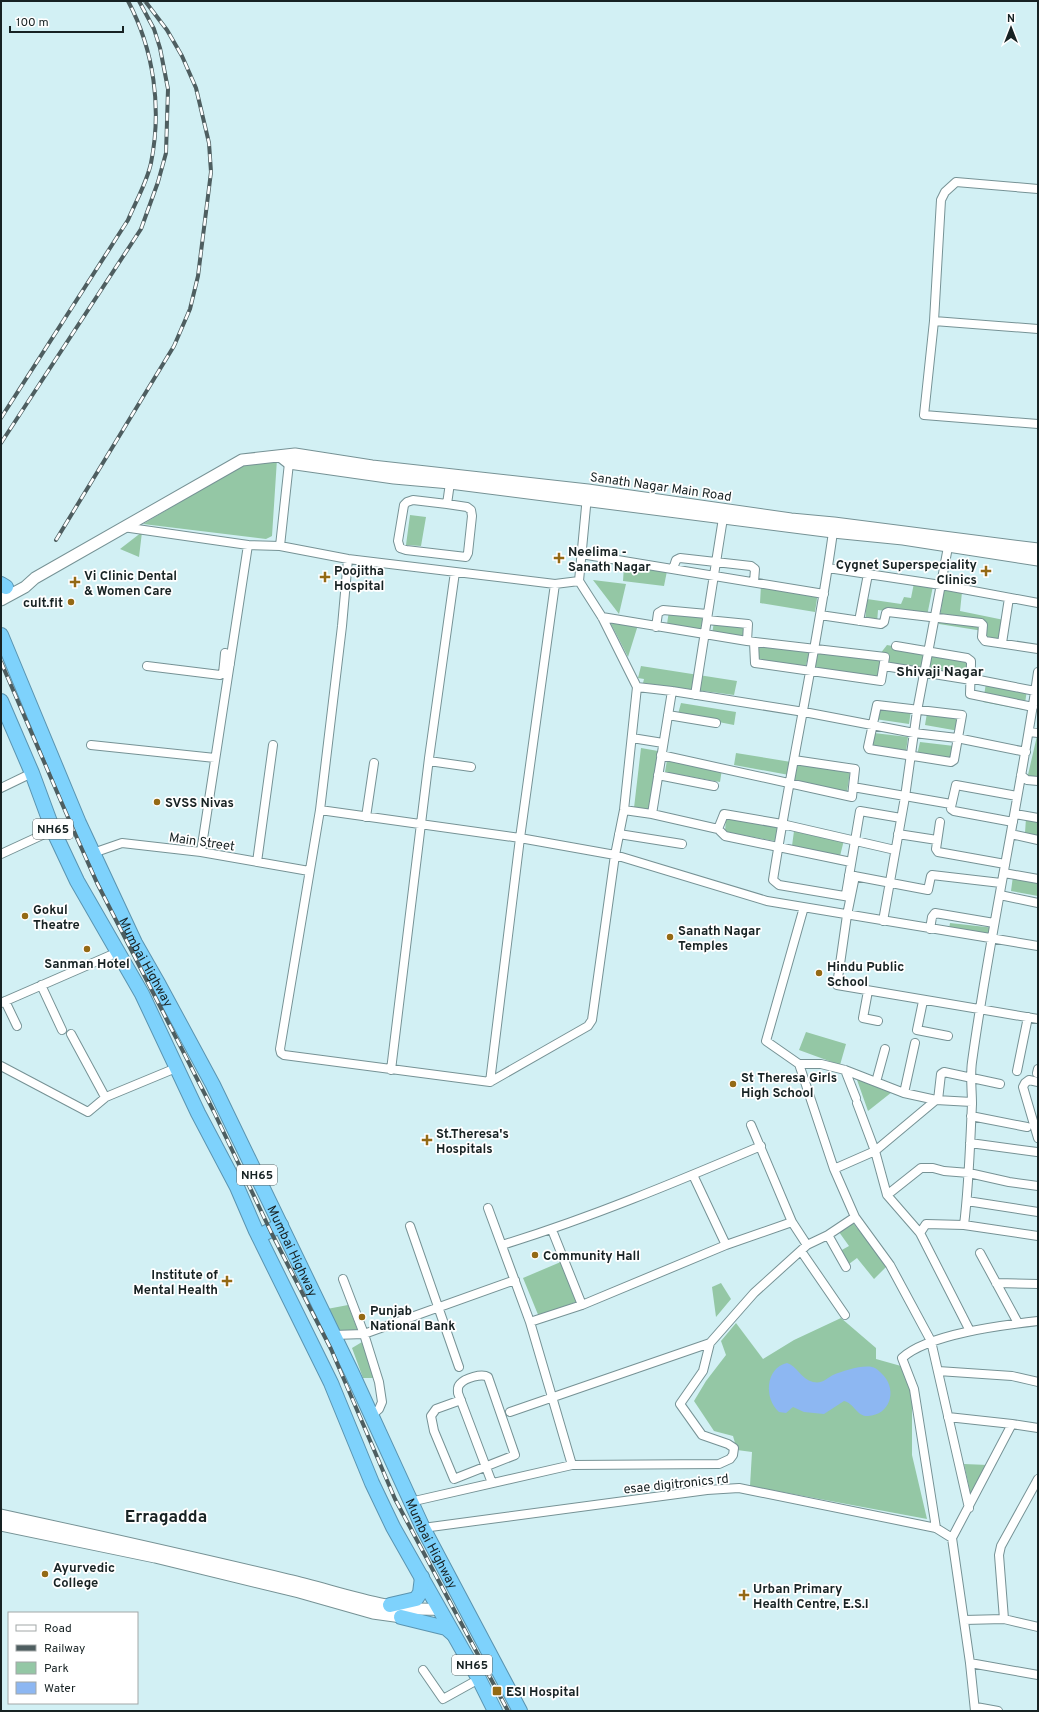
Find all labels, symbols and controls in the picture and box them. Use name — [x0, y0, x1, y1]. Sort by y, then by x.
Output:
scale bar — [10, 8, 123, 34]
north arrow — [991, 8, 1031, 48]
text: N — [1007, 12, 1015, 26]
text: 100 m — [16, 15, 49, 31]
street label: Sanath Nagar Main Road — [589, 470, 733, 506]
place label: Neelima - Sanath Nagar — [568, 545, 651, 576]
marker: Neelima - Sanath Nagar — [553, 552, 565, 564]
place label: Cygnet Superspeciality Clinics — [836, 558, 978, 589]
place label: Poojitha Hospital — [334, 564, 384, 595]
marker: Cygnet Superspeciality Clinics — [980, 565, 992, 577]
place label: Vi Clinic Dental & Women Care — [84, 569, 177, 600]
marker: Poojitha Hospital — [319, 571, 331, 583]
marker: Vi Clinic Dental & Women Care — [69, 576, 81, 588]
place label: cult.fit — [23, 596, 63, 612]
marker: cult.fit — [66, 597, 76, 607]
district label: Shivaji Nagar — [896, 664, 984, 681]
place label: SVSS Nivas — [165, 796, 234, 812]
marker: SVSS Nivas — [152, 797, 162, 807]
road number: NH65 — [33, 819, 73, 839]
street label: Main Street — [168, 830, 236, 856]
place label: Gokul Theatre — [33, 903, 80, 934]
marker: Gokul Theatre — [20, 911, 30, 921]
street label: Mumbai Highway — [114, 915, 175, 1010]
place label: Sanath Nagar Temples — [678, 924, 761, 955]
marker: Sanath Nagar Temples — [665, 932, 675, 942]
marker: Sanman Hotel — [82, 944, 92, 954]
place label: Sanman Hotel — [44, 957, 130, 973]
place label: Hindu Public School — [827, 960, 904, 991]
marker: Hindu Public School — [814, 968, 824, 978]
place label: St Theresa Girls High School — [741, 1071, 837, 1102]
marker: St Theresa Girls High School — [728, 1079, 738, 1089]
place label: St.Theresa's Hospitals — [436, 1127, 509, 1158]
marker: St.Theresa's Hospitals — [421, 1134, 433, 1146]
road number: NH65 — [237, 1165, 277, 1185]
street label: Mumbai Highway — [262, 1203, 320, 1300]
place label: Community Hall — [543, 1249, 640, 1265]
marker: Community Hall — [530, 1250, 540, 1260]
place label: Institute of Mental Health — [133, 1268, 218, 1299]
marker: Institute of Mental Health — [221, 1275, 233, 1287]
place label: Punjab National Bank — [370, 1304, 456, 1335]
marker: Punjab National Bank — [357, 1312, 367, 1322]
street label: esae digitronics rd — [623, 1472, 730, 1498]
street label: Mumbai Highway — [401, 1496, 460, 1592]
district label: Erragadda — [125, 1507, 207, 1529]
place label: Ayurvedic College — [53, 1561, 115, 1592]
marker: Ayurvedic College — [40, 1569, 50, 1579]
place label: Urban Primary Health Centre, E.S.I — [753, 1582, 869, 1613]
marker: Urban Primary Health Centre, E.S.I — [738, 1589, 750, 1601]
legend — [8, 1612, 138, 1704]
text: Road — [44, 1621, 72, 1637]
text: Railway — [44, 1641, 85, 1657]
road number: NH65 — [452, 1655, 492, 1675]
text: Park — [44, 1661, 69, 1677]
text: Water — [44, 1681, 76, 1697]
marker: ESI Hospital — [491, 1685, 503, 1697]
place label: ESI Hospital — [506, 1685, 579, 1701]

